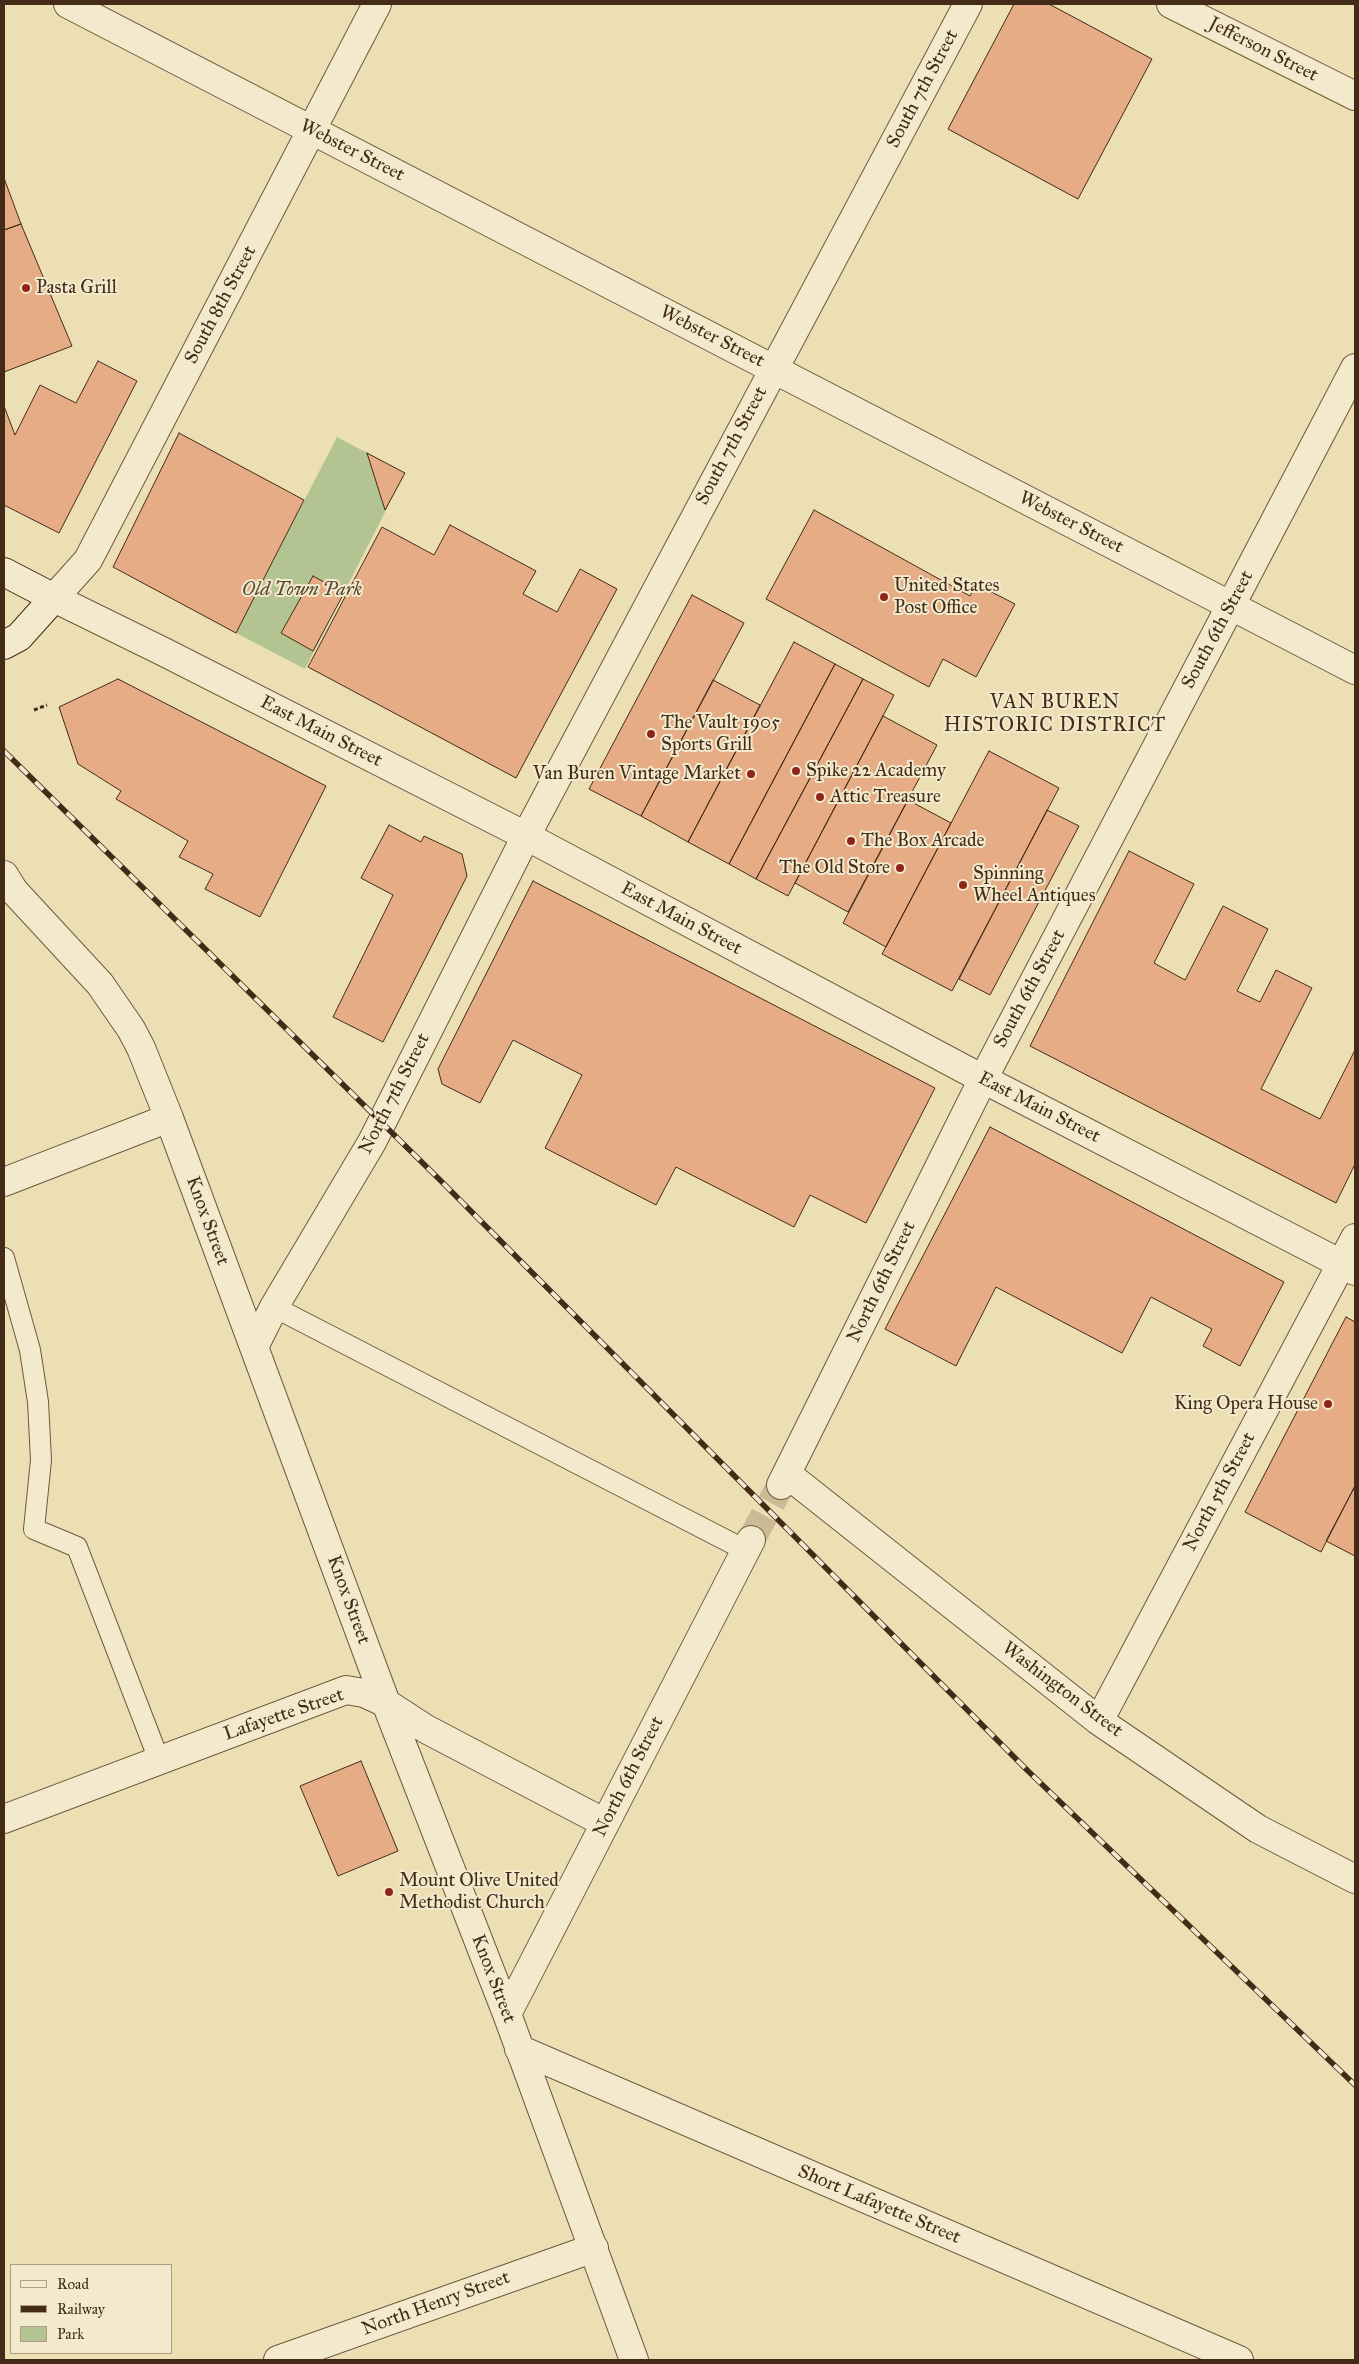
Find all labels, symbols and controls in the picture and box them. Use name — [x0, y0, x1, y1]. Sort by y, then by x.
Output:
street label: Jefferson Street — [1204, 13, 1322, 87]
street label: South 7th Street — [882, 26, 964, 152]
street label: Webster Street — [296, 115, 408, 187]
street label: South 8th Street — [180, 242, 262, 368]
place label: Pasta Grill — [36, 277, 117, 299]
marker: Pasta Grill — [20, 282, 32, 294]
street label: Webster Street — [656, 301, 768, 373]
street label: South 7th Street — [691, 383, 773, 509]
street label: Webster Street — [1015, 487, 1127, 559]
street label: South 6th Street — [1177, 567, 1259, 693]
place label: United States Post Office — [894, 575, 999, 619]
park label: Old Town Park — [242, 579, 362, 601]
marker: United States Post Office — [878, 591, 890, 603]
street label: East Main Street — [256, 691, 386, 773]
district label: VAN BUREN HISTORIC DISTRICT — [942, 691, 1168, 738]
place label: The Vault 1905 Sports Grill — [661, 712, 780, 756]
marker: The Vault 1905 Sports Grill — [645, 728, 657, 740]
place label: Spike 22 Academy — [806, 760, 946, 782]
place label: Van Buren Vintage Market — [533, 763, 741, 785]
marker: Spike 22 Academy — [790, 765, 802, 777]
marker: Van Buren Vintage Market — [745, 768, 757, 780]
place label: Attic Treasure — [830, 786, 941, 808]
marker: Attic Treasure — [814, 791, 826, 803]
place label: The Box Arcade — [861, 830, 985, 852]
marker: The Box Arcade — [845, 835, 857, 847]
place label: The Old Store — [779, 857, 890, 879]
marker: The Old Store — [894, 862, 906, 874]
place label: Spinning Wheel Antiques — [973, 863, 1096, 907]
street label: East Main Street — [617, 878, 745, 960]
marker: Spinning Wheel Antiques — [957, 879, 969, 891]
street label: South 6th Street — [989, 926, 1071, 1052]
street label: North 7th Street — [355, 1030, 435, 1158]
street label: East Main Street — [974, 1067, 1104, 1149]
street label: Knox Street — [180, 1173, 234, 1269]
street label: North 6th Street — [843, 1218, 921, 1346]
place label: King Opera House — [1174, 1393, 1318, 1415]
marker: King Opera House — [1322, 1398, 1334, 1410]
street label: North 5th Street — [1179, 1429, 1261, 1555]
street label: Knox Street — [321, 1552, 375, 1648]
street label: Washington Street — [997, 1637, 1127, 1743]
street label: Lafayette Street — [221, 1684, 347, 1746]
street label: North 6th Street — [589, 1713, 669, 1841]
place label: Mount Olive United Methodist Church — [399, 1870, 559, 1914]
marker: Mount Olive United Methodist Church — [383, 1886, 395, 1898]
street label: Knox Street — [466, 1931, 520, 2027]
street label: Short Lafayette Street — [794, 2160, 964, 2250]
legend — [10, 2264, 172, 2354]
street label: North Henry Street — [359, 2267, 513, 2341]
text: Road — [57, 2275, 89, 2293]
text: Railway — [57, 2300, 105, 2318]
text: Park — [57, 2325, 84, 2343]

